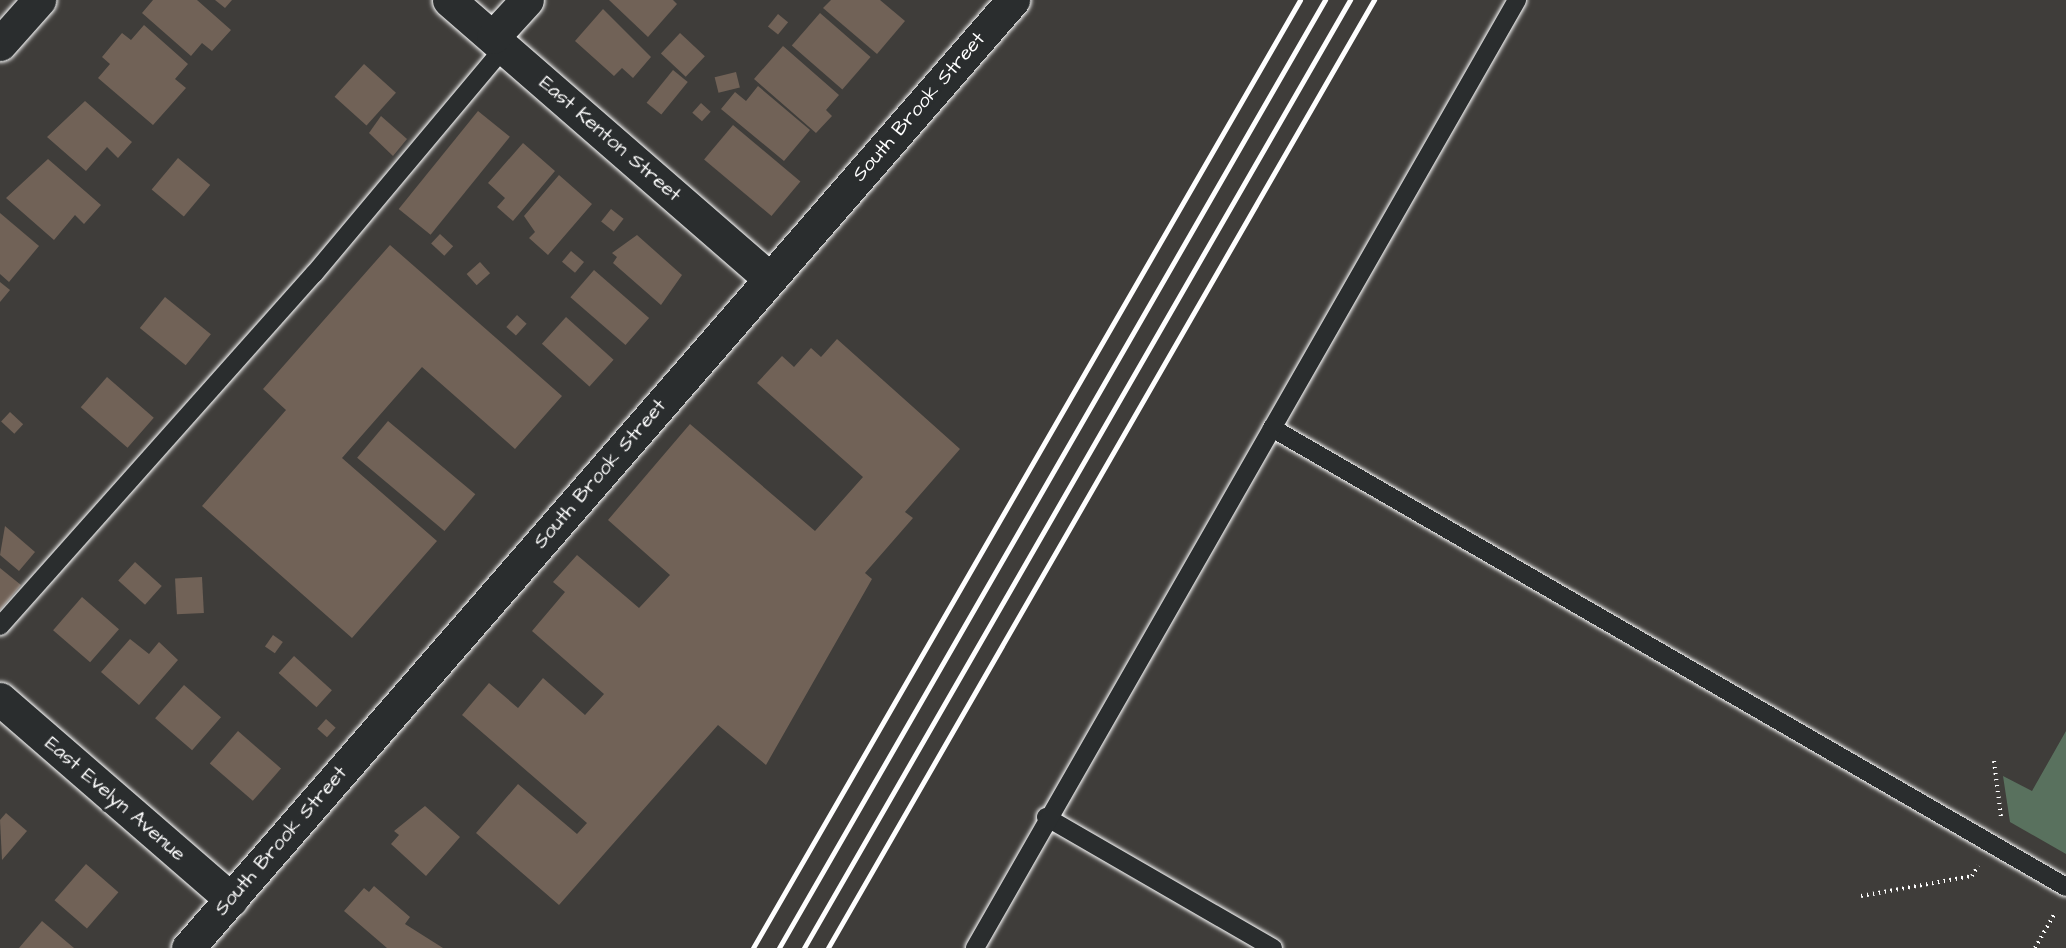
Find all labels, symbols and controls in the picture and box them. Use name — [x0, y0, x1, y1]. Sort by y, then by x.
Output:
street label: South Brook Street — [848, 27, 990, 187]
street label: East Kenton Street — [534, 71, 686, 207]
street label: South Brook Street — [529, 394, 671, 554]
street label: East Evelyn Avenue — [40, 731, 190, 867]
street label: South Brook Street — [210, 761, 352, 921]

